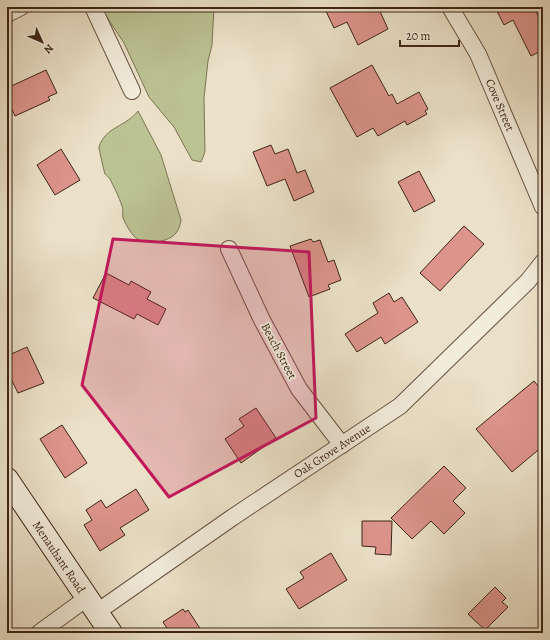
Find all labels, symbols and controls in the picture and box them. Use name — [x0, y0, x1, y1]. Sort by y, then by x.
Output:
north arrow — [22, 22, 62, 62]
scale bar — [400, 22, 459, 48]
text: 20 m — [406, 28, 430, 44]
text: N — [41, 41, 57, 57]
street label: Cove Street — [482, 76, 518, 134]
street label: Beach Street — [258, 320, 300, 382]
street label: Oak Grove Avenue — [290, 420, 374, 482]
street label: Menauhant Road — [29, 518, 89, 597]

